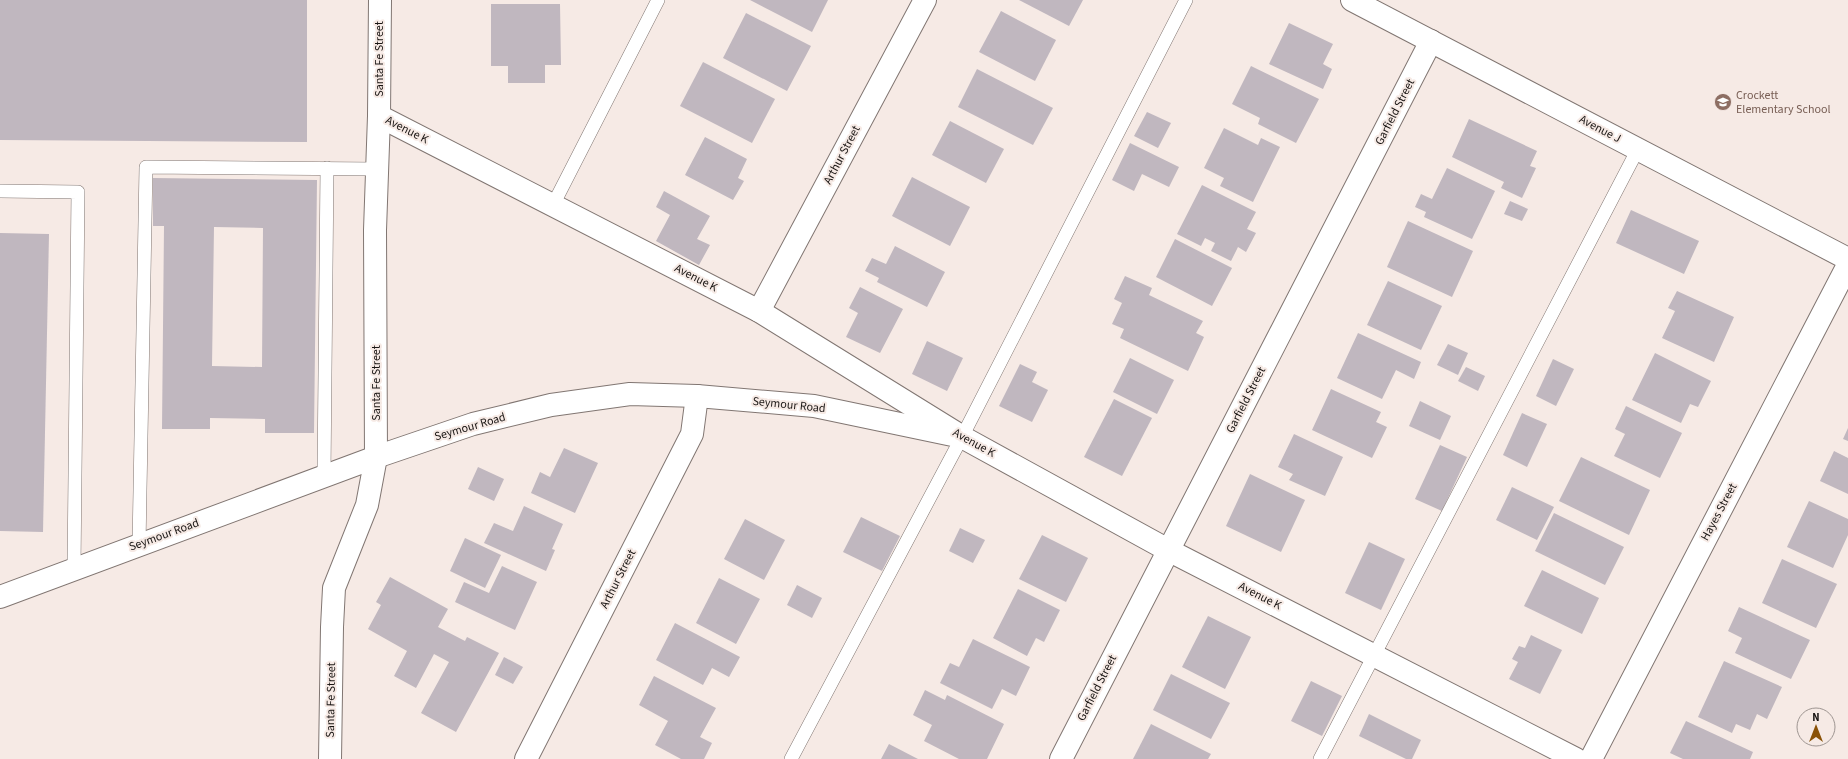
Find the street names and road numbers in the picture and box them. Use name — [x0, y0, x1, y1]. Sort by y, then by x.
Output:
street label: Santa Fe Street — [371, 21, 388, 97]
street label: Garfield Street — [1371, 76, 1419, 148]
street label: Avenue J — [1576, 111, 1624, 147]
street label: Avenue K — [382, 112, 432, 148]
street label: Arthur Street — [819, 123, 865, 187]
street label: Avenue K — [671, 260, 721, 296]
street label: Santa Fe Street — [368, 345, 385, 421]
street label: Garfield Street — [1222, 364, 1270, 436]
street label: Seymour Road — [752, 393, 826, 417]
street label: Seymour Road — [432, 409, 508, 445]
street label: Avenue K — [950, 424, 998, 462]
street label: Hayes Street — [1697, 480, 1741, 544]
street label: Seymour Road — [127, 514, 201, 556]
street label: Arthur Street — [596, 546, 640, 612]
street label: Avenue K — [1235, 578, 1285, 614]
street label: Garfield Street — [1073, 652, 1121, 724]
street label: Santa Fe Street — [322, 662, 340, 738]

